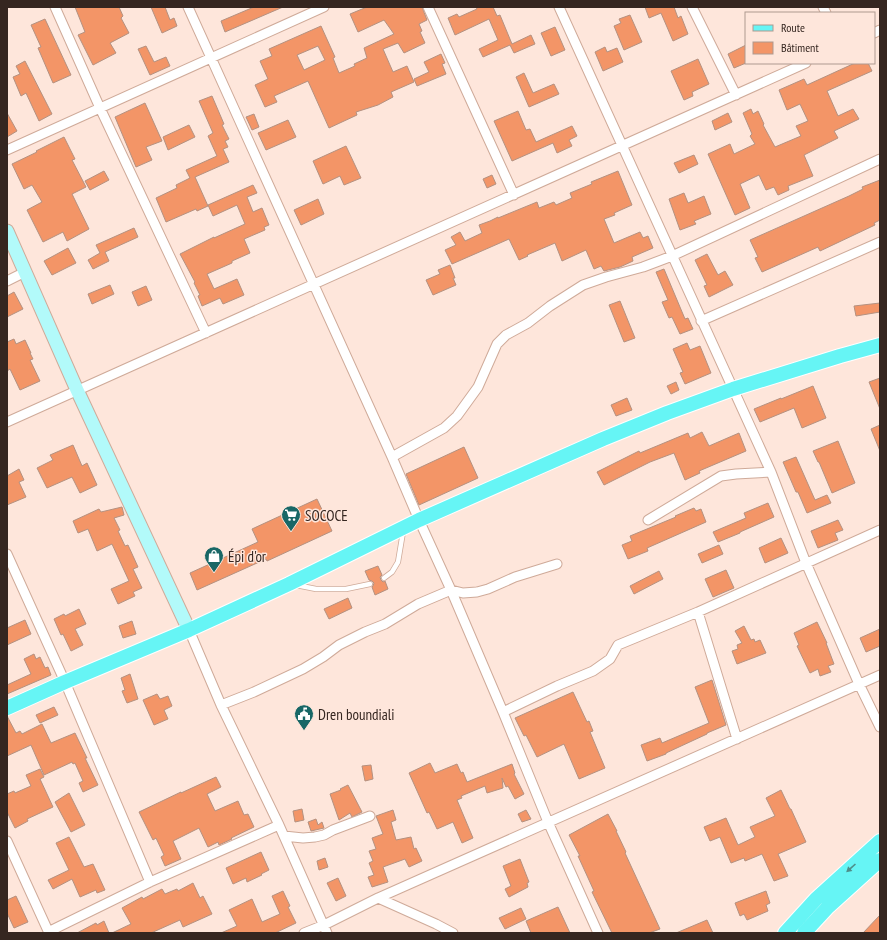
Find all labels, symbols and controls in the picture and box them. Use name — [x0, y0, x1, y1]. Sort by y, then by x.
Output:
legend — [745, 12, 875, 64]
text: Route — [781, 20, 805, 35]
text: Bâtiment — [781, 40, 819, 55]
supermarket icon: SOCOCE — [280, 504, 302, 532]
place label: SOCOCE — [305, 506, 348, 525]
shop icon: Épi d'or — [203, 545, 225, 573]
place label: Épi d'or — [228, 547, 267, 566]
public building icon: Dren boundiali — [293, 703, 315, 731]
place label: Dren boundiali — [318, 705, 395, 724]
one-way arrow — [846, 863, 856, 872]

